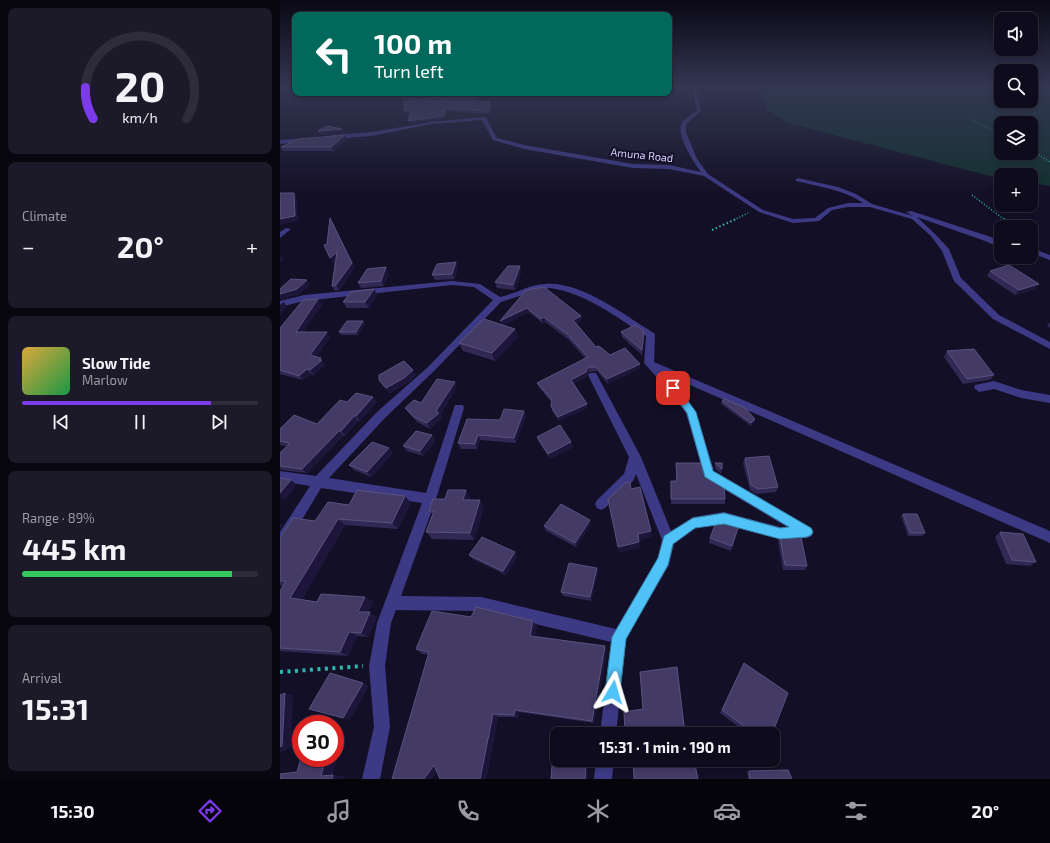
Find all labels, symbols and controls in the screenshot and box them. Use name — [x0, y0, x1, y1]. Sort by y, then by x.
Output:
map controls — [994, 12, 1038, 264]
button: sound — [994, 12, 1038, 56]
text: 100 m — [374, 26, 452, 60]
icon: left — [308, 28, 360, 80]
text: 20 — [115, 60, 165, 110]
text: Turn left — [374, 60, 444, 82]
button: search — [994, 64, 1038, 108]
text: km/h — [122, 109, 158, 126]
button: layers — [994, 116, 1038, 160]
street label: Amuna Road — [610, 145, 674, 164]
button: + — [994, 168, 1038, 212]
text: Climate — [22, 208, 67, 224]
button: − — [994, 220, 1038, 264]
text: 20° — [117, 228, 164, 264]
text: − — [22, 233, 35, 259]
text: + — [246, 233, 258, 259]
text: Slow Tide — [82, 354, 150, 372]
pin — [656, 371, 690, 405]
text: Marlow — [82, 372, 128, 388]
icon: arrive — [662, 377, 684, 399]
icon: previous — [50, 411, 72, 433]
icon: pause — [129, 411, 151, 433]
icon: next — [208, 411, 230, 433]
text: Range · 89% — [22, 510, 95, 526]
text: 445 km — [22, 530, 126, 566]
text: Arrival — [22, 670, 62, 686]
position arrow — [592, 671, 634, 713]
text: 15:31 — [22, 690, 89, 726]
speed limit sign: 30 — [292, 715, 344, 767]
text: 15:31 · 1 min · 190 m — [599, 738, 731, 756]
icon: directions — [196, 797, 224, 825]
icon: music — [325, 797, 353, 825]
icon: phone — [454, 797, 482, 825]
icon: climate — [584, 797, 612, 825]
icon: car — [713, 797, 741, 825]
icon: filters — [842, 797, 870, 825]
text: 15:30 — [51, 800, 95, 822]
text: 20° — [971, 800, 999, 822]

